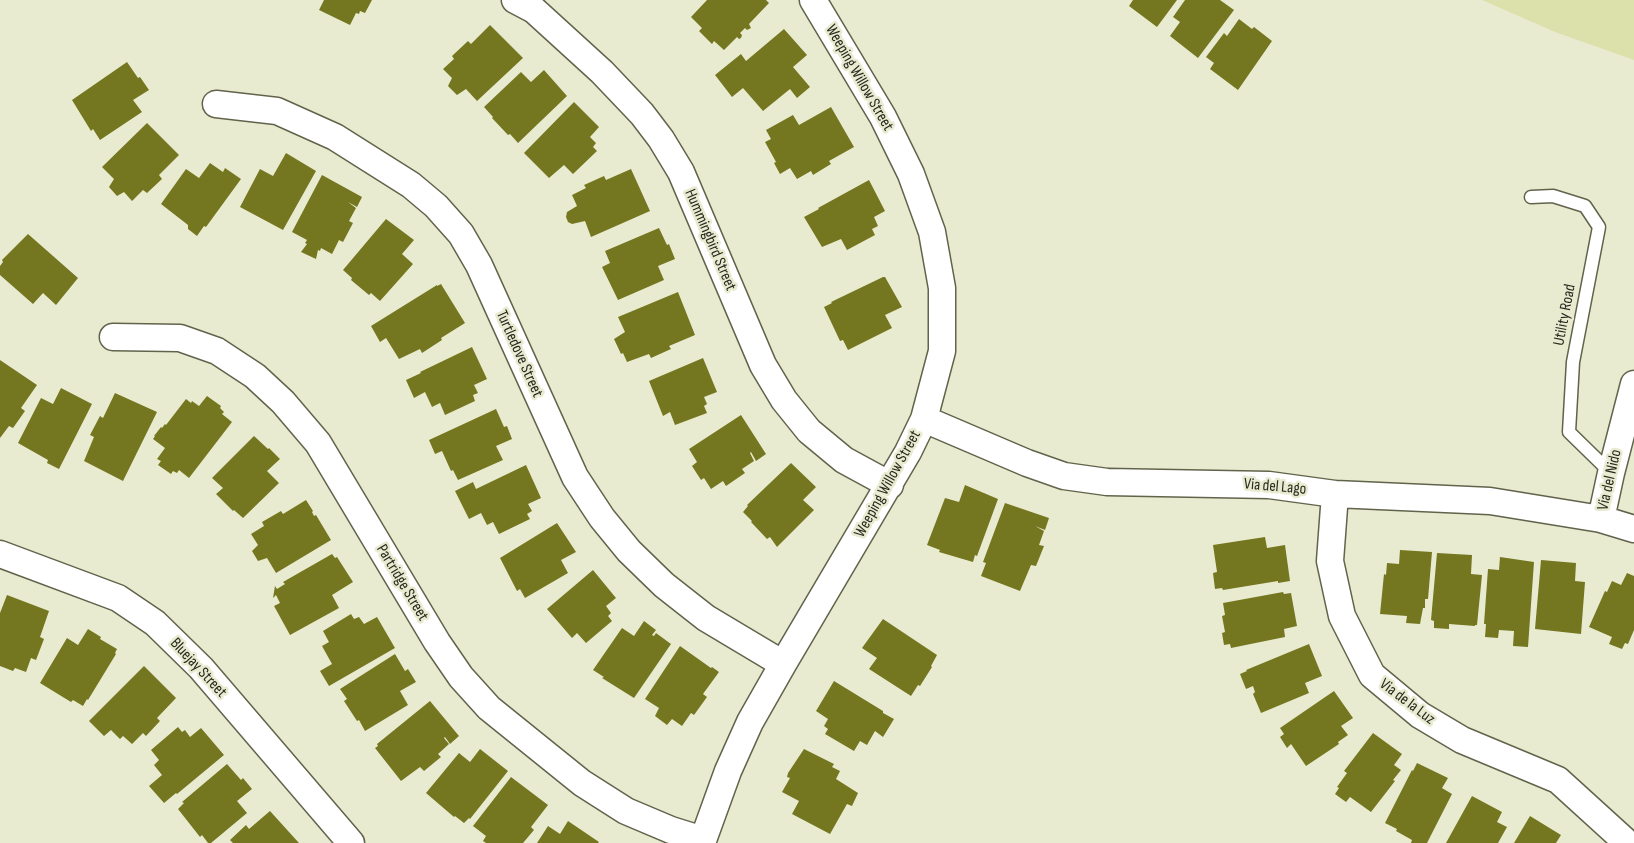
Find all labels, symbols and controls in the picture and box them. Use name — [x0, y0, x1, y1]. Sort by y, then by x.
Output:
street label: Weeping Willow Street — [821, 21, 897, 135]
street label: Hummingbird Street — [680, 186, 740, 294]
street label: Utility Road — [1550, 283, 1580, 347]
street label: Turtledove Street — [491, 308, 547, 400]
street label: Weeping Willow Street — [851, 427, 925, 541]
street label: Via del Nido — [1594, 448, 1626, 512]
street label: Via del Lago — [1243, 475, 1307, 499]
street label: Partridge Street — [372, 541, 432, 625]
street label: Bluejay Street — [166, 634, 230, 702]
street label: Via de la Luz — [1375, 675, 1439, 729]

